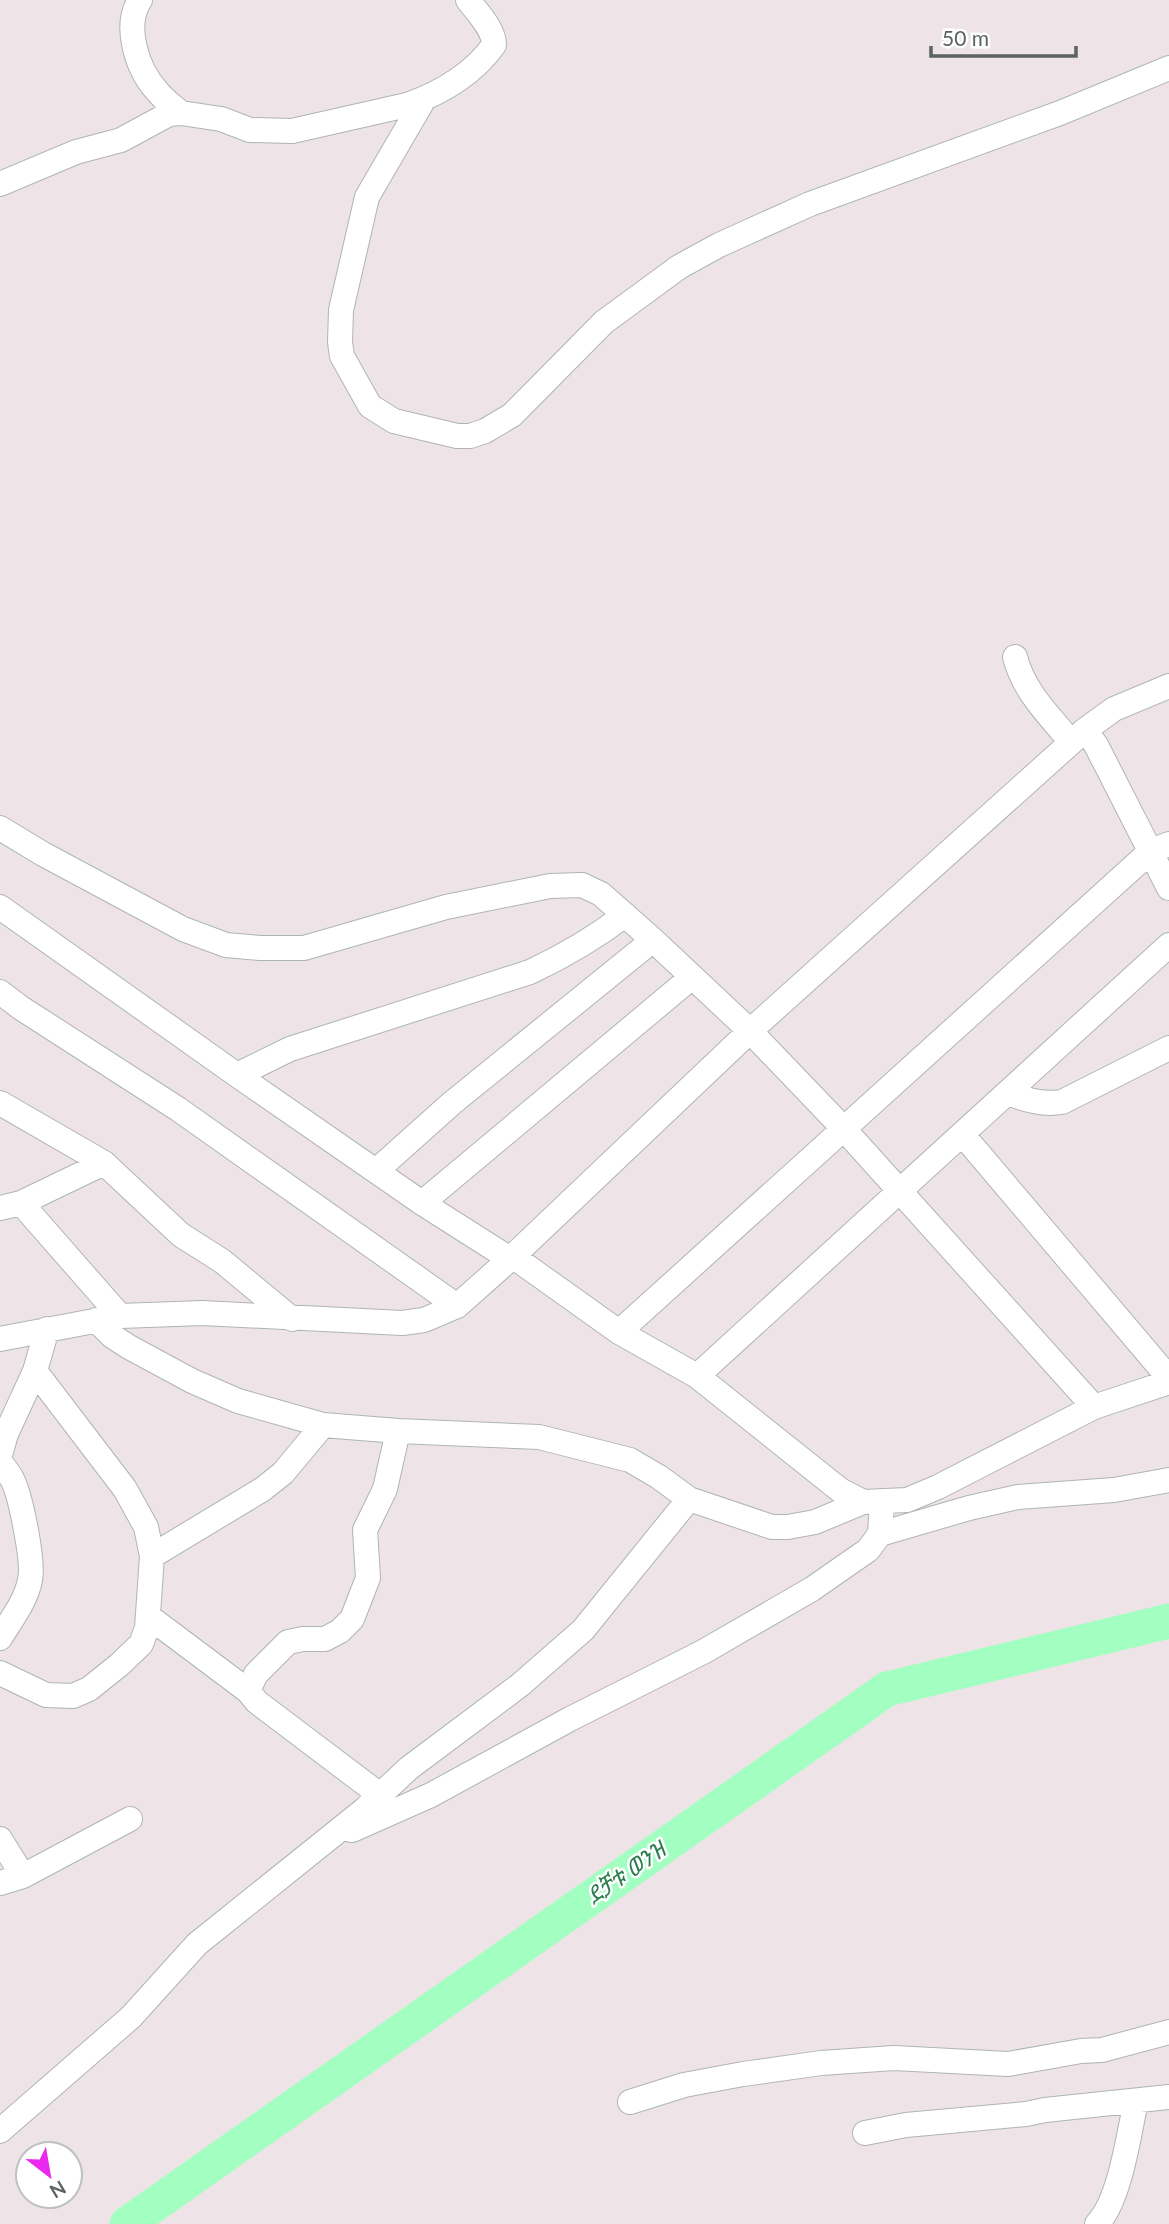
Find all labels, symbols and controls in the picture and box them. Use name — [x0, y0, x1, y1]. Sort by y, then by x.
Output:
scale bar — [931, 14, 1076, 58]
text: 50 m — [942, 25, 989, 50]
water label: ደቻቱ ወንዝ — [580, 1833, 673, 1910]
north arrow — [14, 2140, 84, 2210]
text: N — [46, 2176, 70, 2204]

